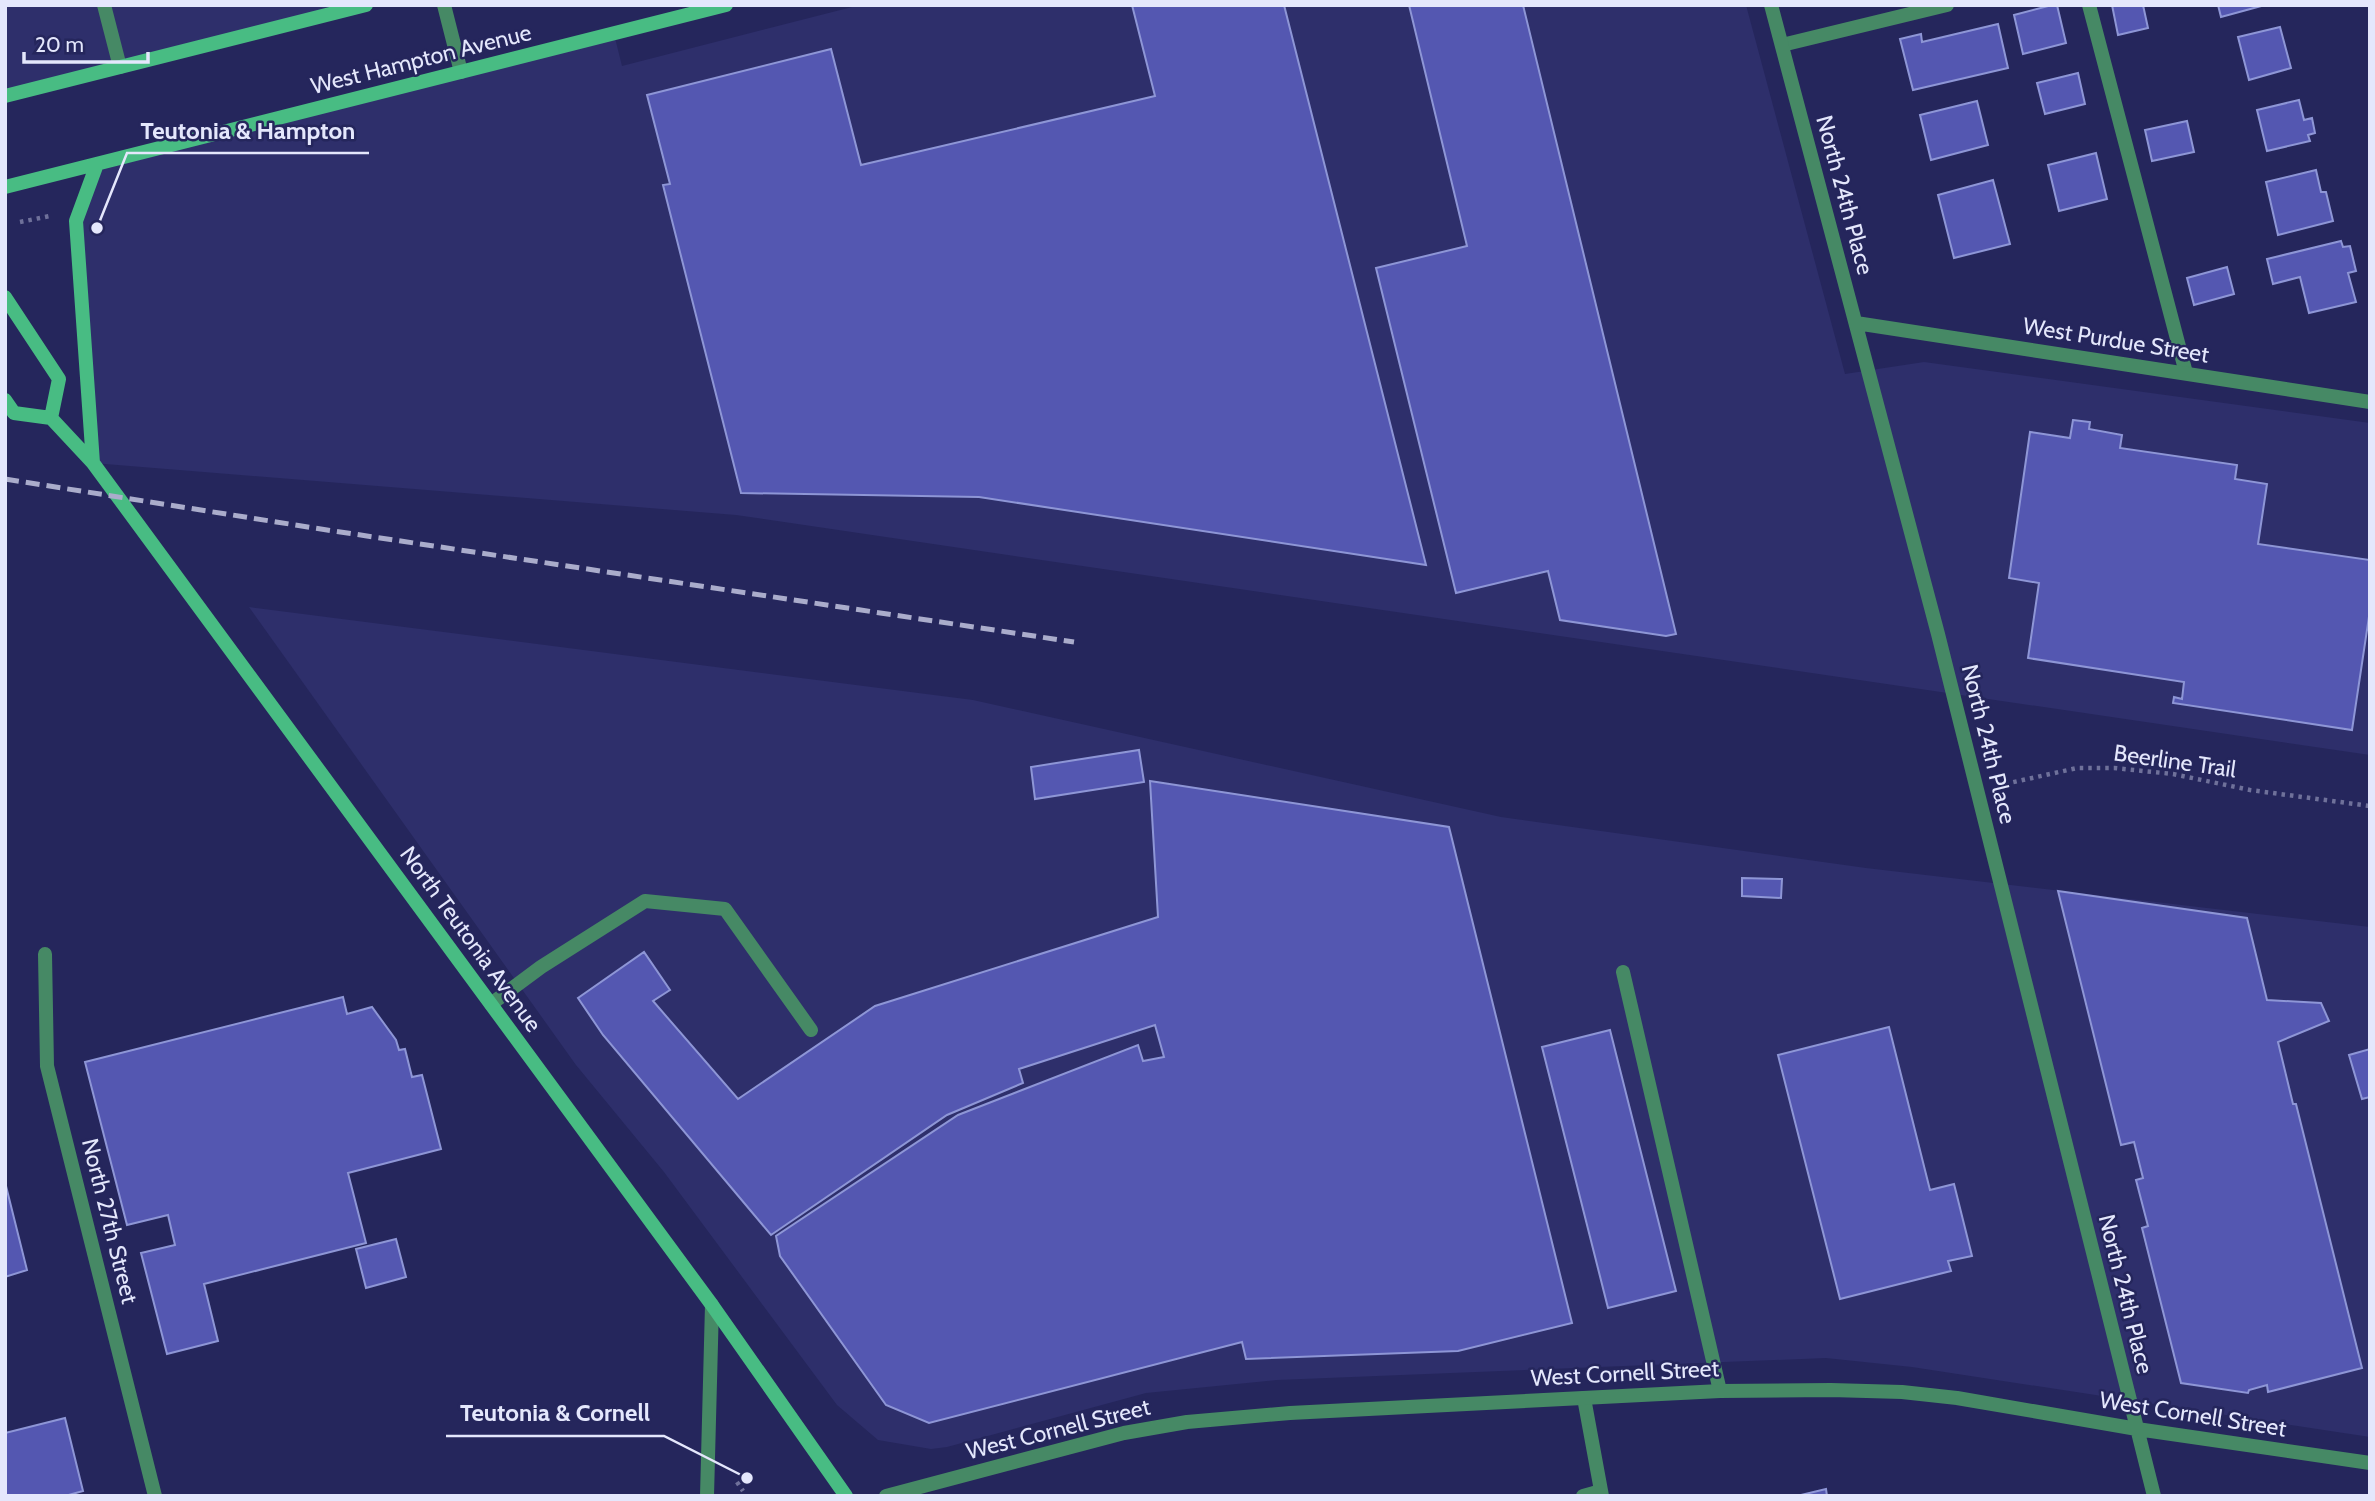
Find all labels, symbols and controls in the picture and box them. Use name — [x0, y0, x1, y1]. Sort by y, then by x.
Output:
street label: West Hampton Avenue — [308, 18, 534, 100]
scale bar — [24, 21, 149, 65]
text: 20 m — [35, 32, 84, 57]
callout: Teutonia & Hampton — [127, 108, 369, 153]
street label: North 24th Place — [1810, 112, 1880, 278]
text: Teutonia & Hampton — [141, 116, 355, 145]
street label: West Purdue Street — [2021, 311, 2211, 369]
street label: North 24th Place — [1956, 661, 2022, 827]
street label: Beerline Trail — [2112, 739, 2239, 784]
street label: North Teutonia Avenue — [394, 841, 548, 1037]
street label: North 27th Street — [76, 1135, 144, 1307]
street label: North 24th Place — [2093, 1211, 2159, 1377]
street label: West Cornell Street — [1530, 1354, 1720, 1392]
street label: West Cornell Street — [2098, 1385, 2289, 1443]
callout: Teutonia & Cornell — [446, 1391, 664, 1436]
street label: West Cornell Street — [963, 1393, 1153, 1465]
text: Teutonia & Cornell — [460, 1398, 650, 1427]

